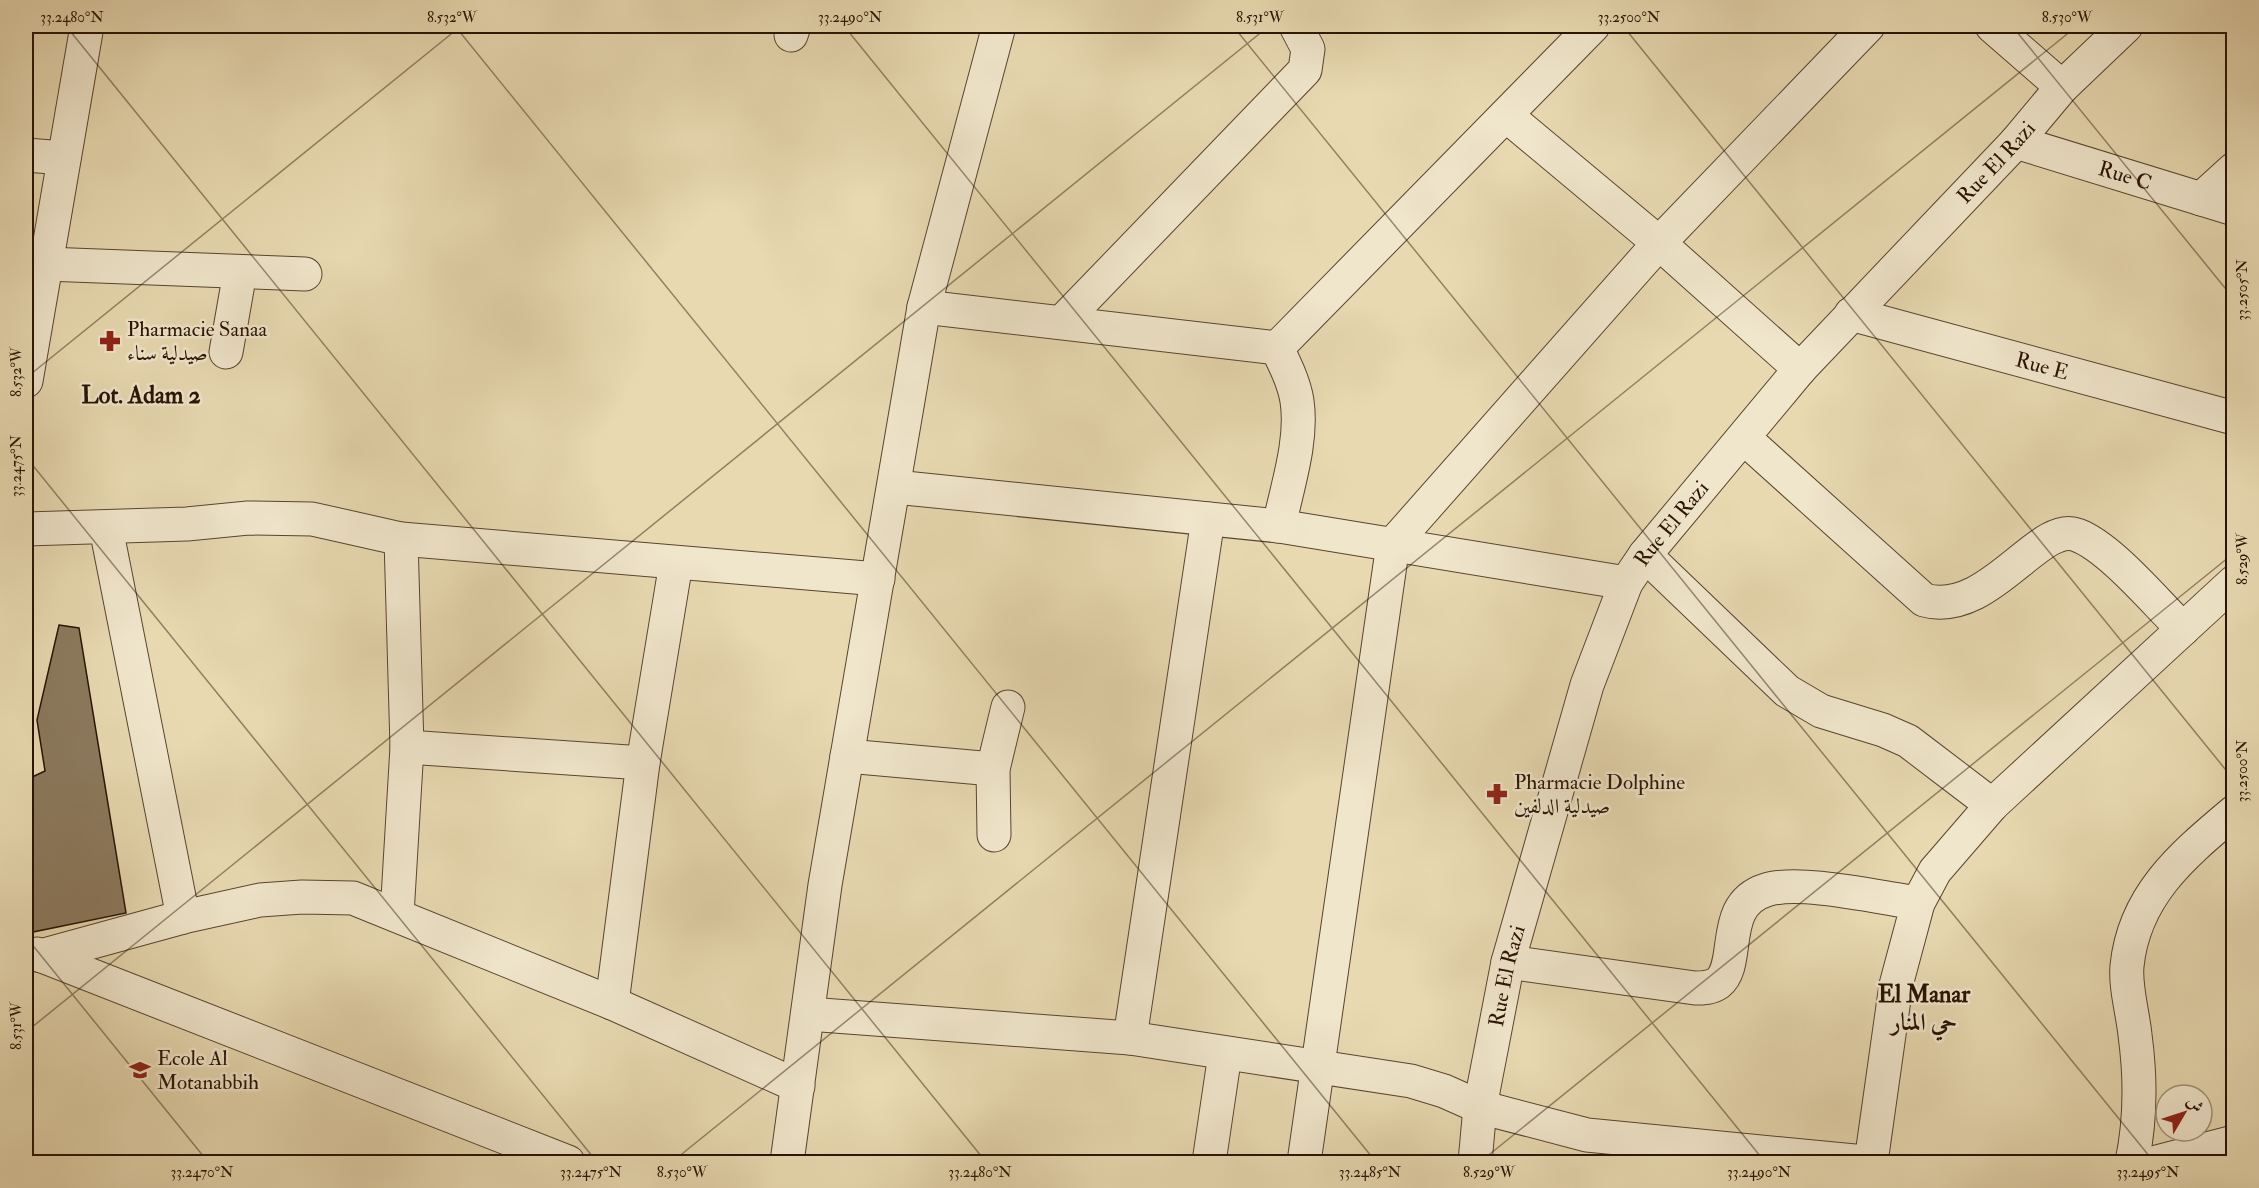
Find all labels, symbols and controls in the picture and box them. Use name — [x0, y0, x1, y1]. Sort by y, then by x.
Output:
text: 33.2480°N — [40, 8, 104, 27]
text: 8.532°W — [427, 8, 478, 27]
text: 33.2490°N — [818, 8, 883, 27]
text: 8.531°W — [1236, 8, 1285, 27]
text: 33.2500°N — [1598, 8, 1661, 27]
text: 8.530°W — [2042, 8, 2093, 27]
street label: Rue El Razi — [1951, 115, 2041, 209]
street label: Rue C — [2095, 155, 2155, 196]
text: 33.2505°N — [2233, 259, 2252, 321]
place label: Pharmacie Sanaa صيدلية سناء — [127, 316, 268, 367]
pharmacy icon: Pharmacie Sanaa صيدلية سناء — [98, 329, 122, 353]
text: 8.532°W — [7, 346, 26, 397]
street label: Rue E — [2012, 346, 2072, 386]
district label: Lot. Adam 2 — [81, 380, 201, 411]
text: 33.2475°N — [7, 434, 26, 497]
street label: Rue El Razi — [1628, 475, 1715, 571]
text: 8.529°W — [2233, 532, 2252, 585]
text: 33.2500°N — [2233, 739, 2252, 802]
place label: Pharmacie Dolphine صيدلية الدلفين — [1514, 769, 1685, 820]
pharmacy icon: Pharmacie Dolphine صيدلية الدلفين — [1485, 782, 1509, 806]
street label: Rue El Razi — [1482, 922, 1531, 1029]
district label: El Manar حي المنار — [1878, 979, 1971, 1041]
text: 8.531°W — [7, 1001, 26, 1050]
place label: Ecole Al Motanabbih — [157, 1045, 259, 1096]
school or university icon: Ecole Al Motanabbih — [128, 1058, 152, 1082]
north arrow — [2154, 1083, 2214, 1143]
text: ش — [2182, 1092, 2208, 1117]
text: 33.2470°N — [170, 1163, 234, 1182]
text: 33.2475°N — [560, 1163, 623, 1182]
text: 8.530°W — [657, 1163, 708, 1182]
text: 33.2480°N — [948, 1163, 1012, 1182]
text: 33.2485°N — [1339, 1163, 1402, 1182]
text: 8.529°W — [1463, 1163, 1516, 1182]
text: 33.2490°N — [1727, 1163, 1792, 1182]
text: 33.2495°N — [2116, 1163, 2180, 1182]

